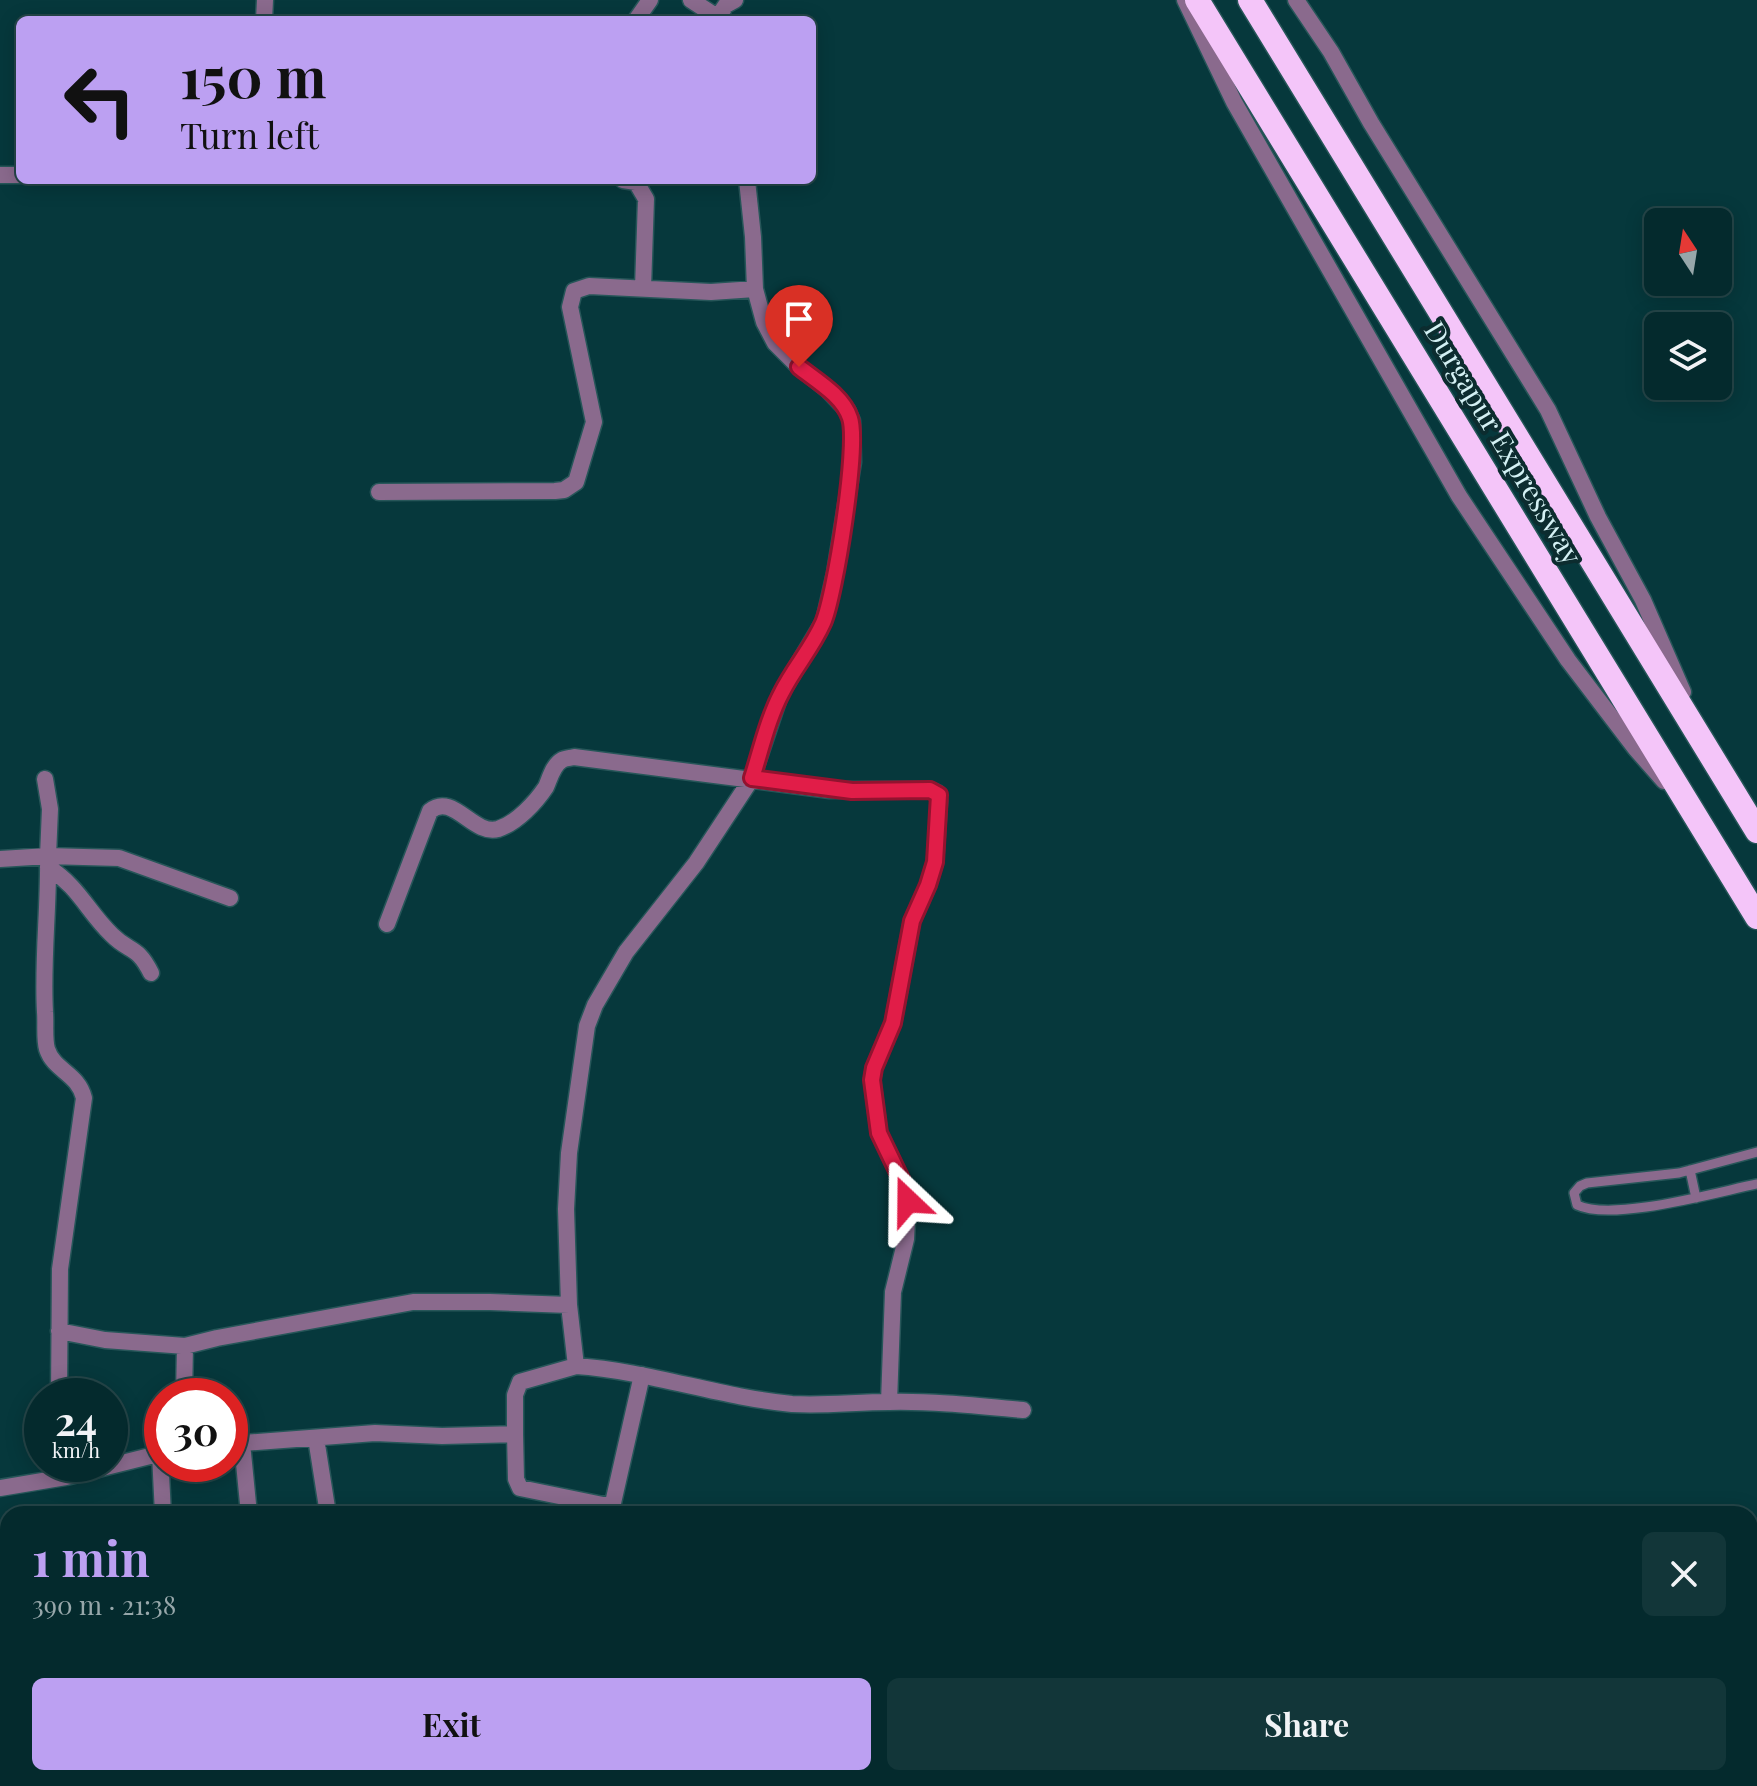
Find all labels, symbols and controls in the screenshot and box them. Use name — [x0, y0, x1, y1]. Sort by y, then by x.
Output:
text: 150 m — [180, 38, 326, 113]
icon: left — [48, 48, 152, 152]
text: Turn left — [180, 110, 319, 158]
north arrow — [1644, 208, 1732, 296]
map controls — [1644, 208, 1732, 400]
pin — [765, 285, 833, 367]
icon: arrive — [777, 297, 821, 341]
button: layers — [1644, 312, 1732, 400]
street label: Durgapur Expressway — [1417, 314, 1591, 570]
position arrow — [866, 1159, 950, 1243]
speed limit sign: 30 — [144, 1378, 248, 1482]
text: 24 — [55, 1393, 97, 1446]
text: km/h — [52, 1436, 100, 1463]
text: 1 min — [32, 1525, 150, 1589]
button: close — [1642, 1532, 1726, 1616]
text: 390 m · 21:38 — [32, 1587, 176, 1622]
button: Exit — [32, 1678, 871, 1770]
button: Share — [887, 1678, 1726, 1770]

